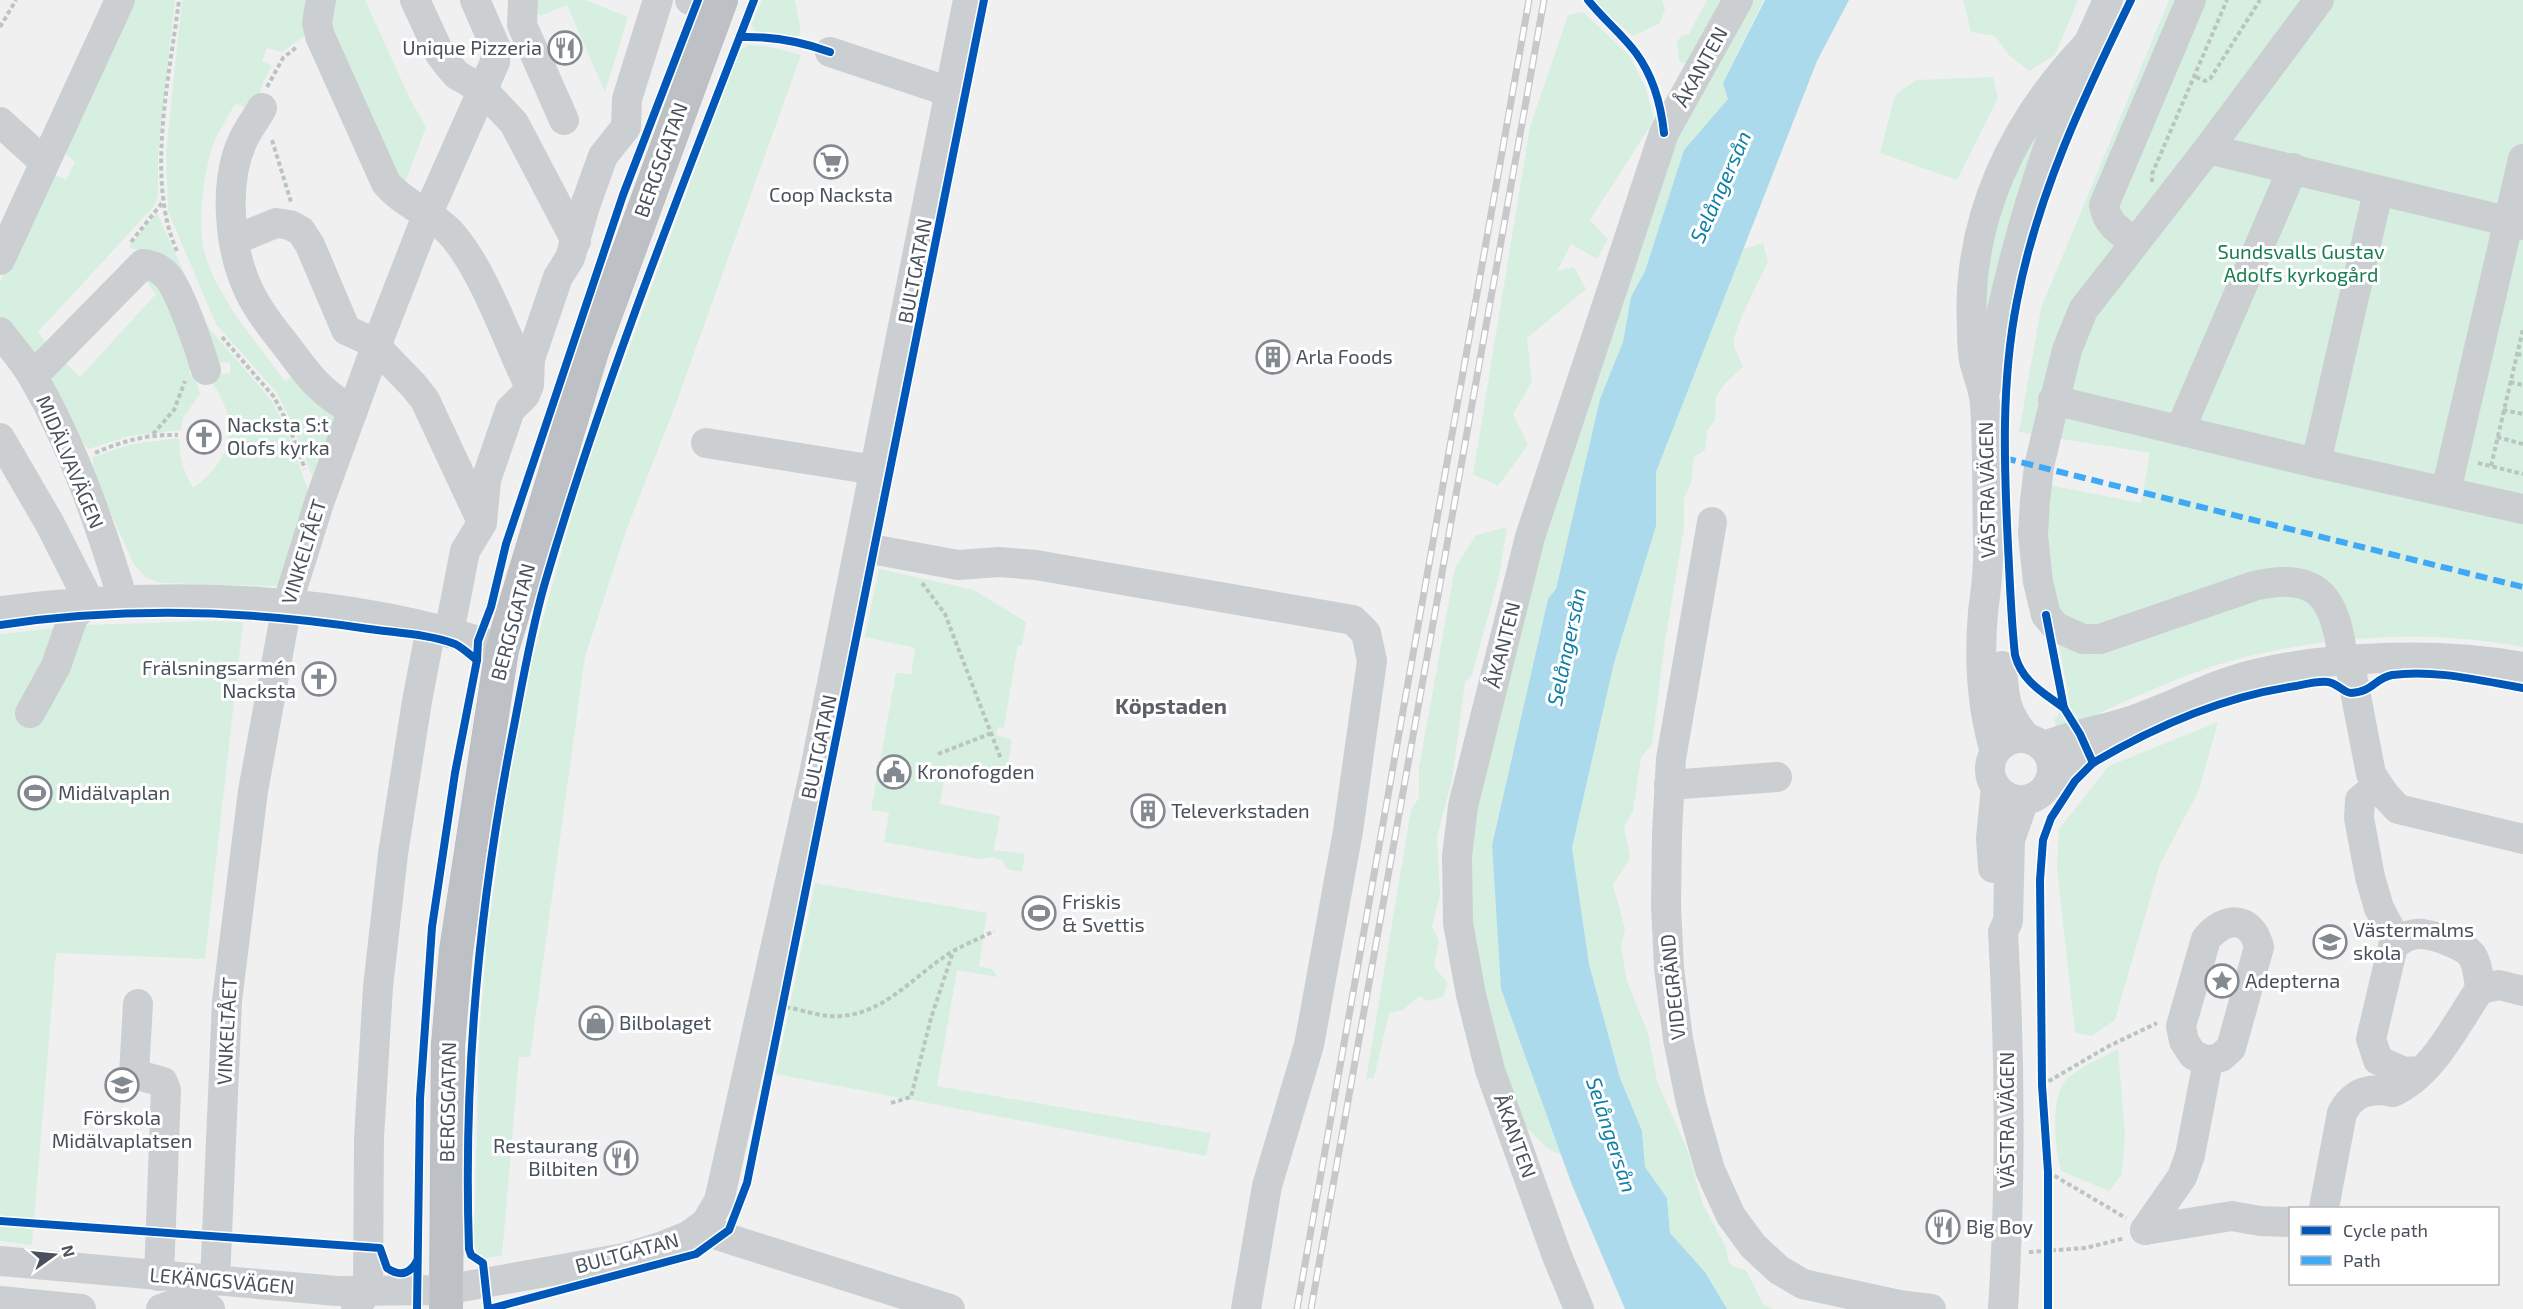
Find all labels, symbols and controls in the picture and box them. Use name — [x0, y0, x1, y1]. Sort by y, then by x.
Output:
street label: ÅKANTEN — [1668, 22, 1732, 111]
restaurant icon: Unique Pizzeria — [547, 30, 583, 66]
place label: Unique Pizzeria — [402, 35, 542, 59]
street label: BERGSGATAN — [628, 99, 692, 220]
water label: Selångersån — [1684, 127, 1755, 246]
supermarket icon: Coop Nacksta — [813, 144, 849, 180]
place label: Coop Nacksta — [769, 182, 893, 206]
street label: BULTGATAN — [892, 216, 936, 325]
park label: Sundsvalls Gustav Adolfs kyrkogård — [2217, 239, 2385, 286]
building icon: Arla Foods — [1255, 339, 1291, 375]
place label: Arla Foods — [1296, 344, 1393, 368]
street label: MIDÄLVAVÄGEN — [32, 392, 110, 532]
place label: Nacksta S:t Olofs kyrka — [227, 412, 330, 459]
church icon: Nacksta S:t Olofs kyrka — [186, 419, 222, 455]
street label: VÄSTRA VÄGEN — [1973, 421, 1999, 559]
street label: VINKELTÅET — [276, 496, 330, 607]
street label: BERGSGATAN — [485, 560, 539, 683]
water label: Selångersån — [1541, 585, 1590, 708]
street label: ÅKANTEN — [1480, 599, 1524, 690]
place label: Frälsningsarmén Nacksta — [142, 655, 296, 702]
church icon: Frälsningsarmén Nacksta — [301, 661, 337, 697]
street label: BULTGATAN — [795, 692, 841, 801]
district label: Köpstaden — [1115, 692, 1227, 718]
public building icon: Kronofogden — [876, 754, 912, 790]
place label: Kronofogden — [917, 759, 1035, 783]
sports icon: Midälvaplan — [17, 775, 53, 811]
place label: Midälvaplan — [58, 780, 170, 804]
building icon: Televerkstaden — [1130, 793, 1166, 829]
place label: Televerkstaden — [1171, 798, 1310, 822]
place label: Friskis & Svettis — [1062, 889, 1145, 936]
sports icon: Friskis & Svettis — [1021, 895, 1057, 931]
place label: Västermalms skola — [2353, 917, 2474, 964]
school or university icon: Västermalms skola — [2312, 924, 2348, 960]
street label: VIDEGRÄND — [1655, 933, 1690, 1041]
place icon: Adepterna — [2204, 963, 2240, 999]
place label: Adepterna — [2245, 968, 2340, 992]
street label: VINKELTÅET — [211, 976, 241, 1086]
shop icon: Bilbolaget — [578, 1005, 614, 1041]
place label: Bilbolaget — [619, 1010, 712, 1034]
street label: BERGSGATAN — [434, 1042, 460, 1162]
street label: VÄSTRA VÄGEN — [1994, 1052, 2018, 1188]
school or university icon: Förskola Midälvaplatsen — [104, 1067, 140, 1103]
water label: Selångersån — [1582, 1074, 1643, 1195]
street label: ÅKANTEN — [1490, 1090, 1542, 1181]
place label: Förskola Midälvaplatsen — [52, 1105, 192, 1152]
place label: Restaurang Bilbiten — [493, 1133, 598, 1180]
restaurant icon: Restaurang Bilbiten — [603, 1140, 639, 1176]
legend — [2289, 1207, 2499, 1285]
restaurant icon: Big Boy — [1925, 1209, 1961, 1245]
place label: Big Boy — [1966, 1214, 2034, 1238]
text: Cycle path — [2343, 1219, 2428, 1241]
north arrow — [24, 1225, 84, 1285]
street label: BULTGATAN — [572, 1227, 681, 1277]
text: N — [58, 1243, 80, 1259]
text: Path — [2343, 1249, 2381, 1271]
street label: LEKÄNGSVÄGEN — [149, 1262, 296, 1298]

